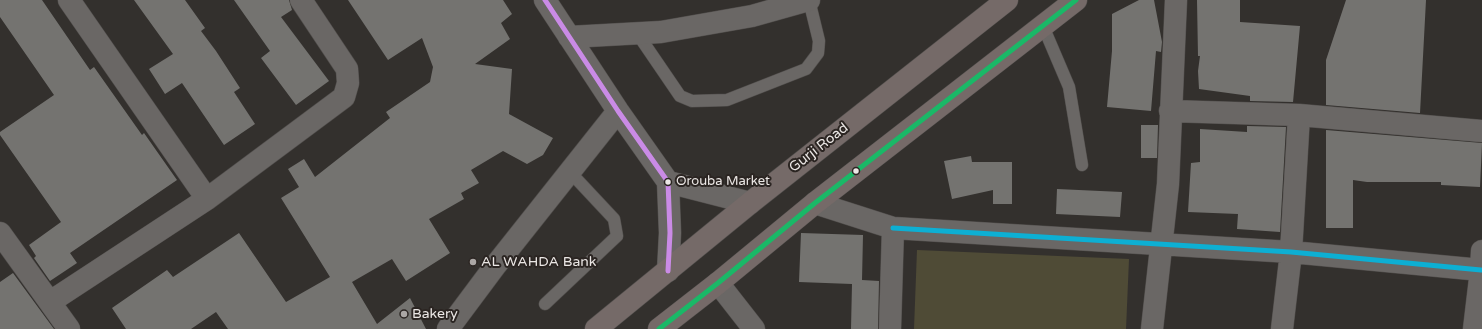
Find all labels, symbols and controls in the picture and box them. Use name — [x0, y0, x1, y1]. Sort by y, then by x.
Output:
street label: Gurji Road — [786, 120, 852, 176]
unlabelled marker — [851, 166, 861, 176]
place label: Orouba Market — [676, 174, 770, 190]
marker: Orouba Market — [663, 177, 673, 187]
place label: AL WAHDA Bank — [481, 254, 596, 270]
marker: AL WAHDA Bank — [468, 257, 478, 267]
place label: Bakery — [412, 306, 458, 322]
marker: Bakery — [399, 309, 409, 319]

